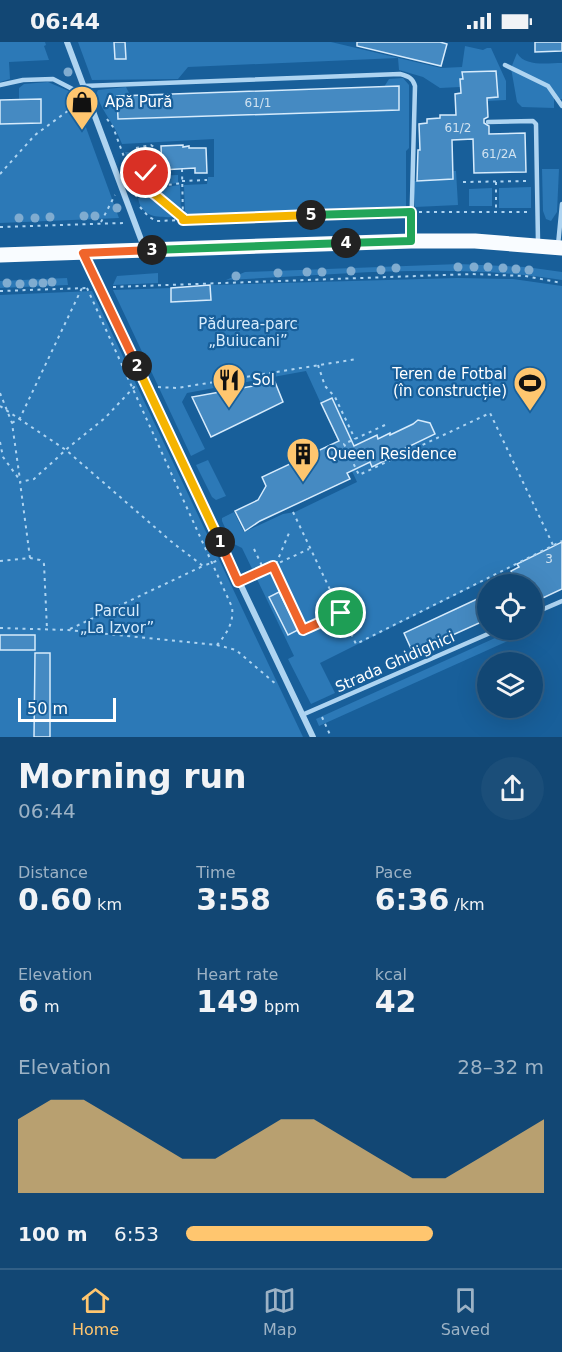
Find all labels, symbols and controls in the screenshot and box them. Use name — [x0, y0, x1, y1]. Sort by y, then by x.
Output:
text: 06:44 — [30, 9, 100, 34]
shop icon: Apă Pură — [64, 84, 100, 131]
place label: Apă Pură — [105, 93, 172, 111]
house number: 61/1 — [245, 96, 271, 110]
house number: 61/2 — [445, 121, 471, 135]
pin — [120, 147, 171, 198]
house number: 61/2A — [481, 147, 517, 161]
icon: check — [129, 156, 162, 189]
pin: 5 — [296, 200, 326, 230]
text: 5 — [305, 205, 317, 224]
pin: 4 — [331, 228, 361, 258]
text: 4 — [340, 233, 352, 252]
pin: 3 — [137, 235, 167, 265]
text: 3 — [146, 240, 158, 259]
park label: Pădurea-parc „Buiucani” — [198, 315, 298, 350]
pin: 2 — [122, 351, 152, 381]
text: 2 — [131, 356, 143, 375]
restaurant icon: Sol — [211, 362, 247, 409]
place label: Teren de Fotbal (în construcție) — [391, 365, 507, 400]
sports icon: Teren de Fotbal (în construcție) — [512, 365, 548, 412]
place label: Sol — [252, 371, 275, 389]
building icon: Queen Residence — [285, 436, 321, 483]
place label: Queen Residence — [326, 445, 457, 463]
pin: 1 — [205, 527, 235, 557]
text: 1 — [214, 532, 226, 551]
house number: 3 — [545, 552, 553, 566]
map controls — [477, 574, 543, 718]
button: locate — [477, 574, 543, 640]
pin — [315, 587, 366, 638]
icon: arrive — [324, 596, 357, 629]
park label: Parcul „La Izvor” — [80, 602, 154, 637]
street label: Strada Ghidighici — [332, 628, 458, 696]
button: layers — [477, 652, 543, 718]
scale bar — [18, 695, 116, 722]
text: 50 m — [27, 699, 68, 718]
text: Morning run — [18, 757, 246, 796]
button: share — [481, 757, 544, 820]
text: 06:44 — [18, 799, 76, 823]
text: Distance — [18, 863, 88, 882]
text: Time — [196, 863, 235, 882]
text: Pace — [375, 863, 412, 882]
text: 0.60 — [18, 882, 92, 917]
text: 3:58 — [196, 882, 271, 917]
text: 6:36 — [375, 882, 449, 917]
text: km — [92, 895, 122, 914]
text: /km — [449, 895, 485, 914]
text: Elevation — [18, 965, 92, 984]
text: Heart rate — [196, 965, 278, 984]
text: kcal — [375, 965, 407, 984]
text: 6 — [18, 984, 39, 1019]
text: 149 — [196, 984, 259, 1019]
text: 42 — [375, 984, 416, 1019]
text: m — [39, 997, 60, 1016]
text: bpm — [259, 997, 300, 1016]
text: Elevation — [18, 1055, 111, 1079]
text: 28–32 m — [457, 1055, 544, 1079]
text: 100 m — [18, 1222, 88, 1246]
text: 6:53 — [114, 1222, 159, 1246]
tab: Home — [72, 1284, 119, 1339]
tab: Map — [263, 1284, 297, 1339]
tab: Saved — [441, 1284, 490, 1339]

